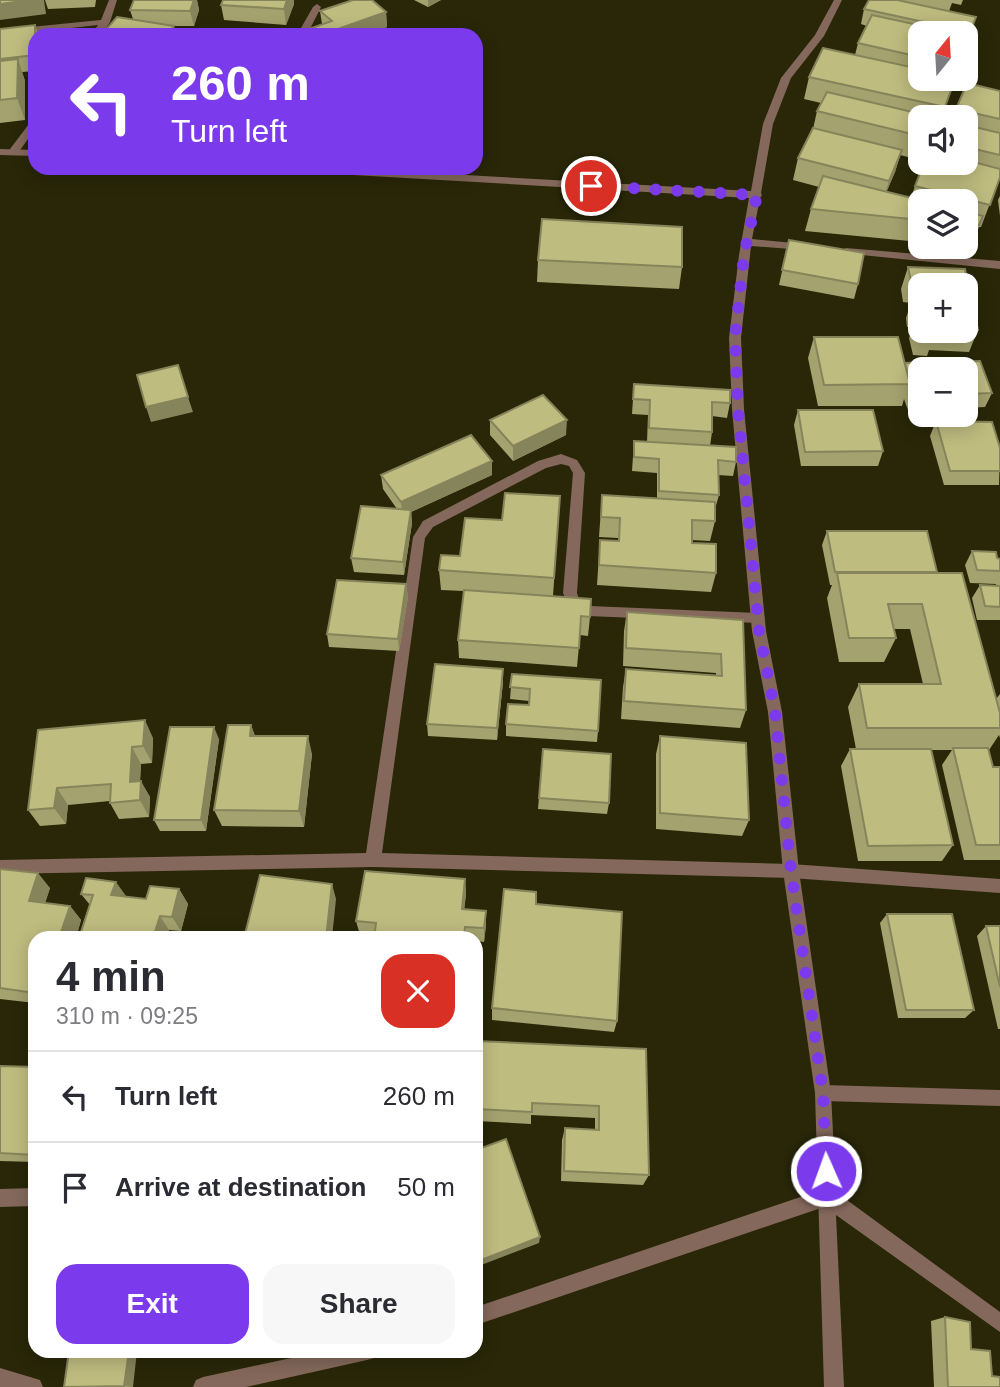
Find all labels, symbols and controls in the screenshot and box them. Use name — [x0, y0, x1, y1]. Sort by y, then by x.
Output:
north arrow — [908, 21, 978, 91]
map controls — [908, 21, 978, 427]
icon: left — [56, 56, 147, 147]
text: 260 m — [171, 56, 310, 110]
button: sound — [908, 105, 978, 175]
text: Turn left — [171, 113, 287, 149]
pin — [561, 156, 621, 216]
icon: arrive — [572, 167, 610, 205]
button: layers — [908, 189, 978, 259]
button: + — [908, 273, 978, 343]
button: − — [908, 357, 978, 427]
text: 4 min — [56, 953, 166, 1000]
button: close — [381, 954, 455, 1028]
text: 310 m · 09:25 — [56, 1003, 198, 1029]
icon: left — [56, 1078, 94, 1116]
text: Turn left — [115, 1081, 217, 1111]
text: 260 m — [383, 1081, 455, 1111]
position arrow — [789, 1134, 863, 1208]
icon: arrive — [56, 1169, 94, 1207]
text: Arrive at destination — [115, 1172, 366, 1202]
text: 50 m — [397, 1172, 455, 1202]
button: Exit — [56, 1264, 249, 1344]
button: Share — [263, 1264, 455, 1344]

